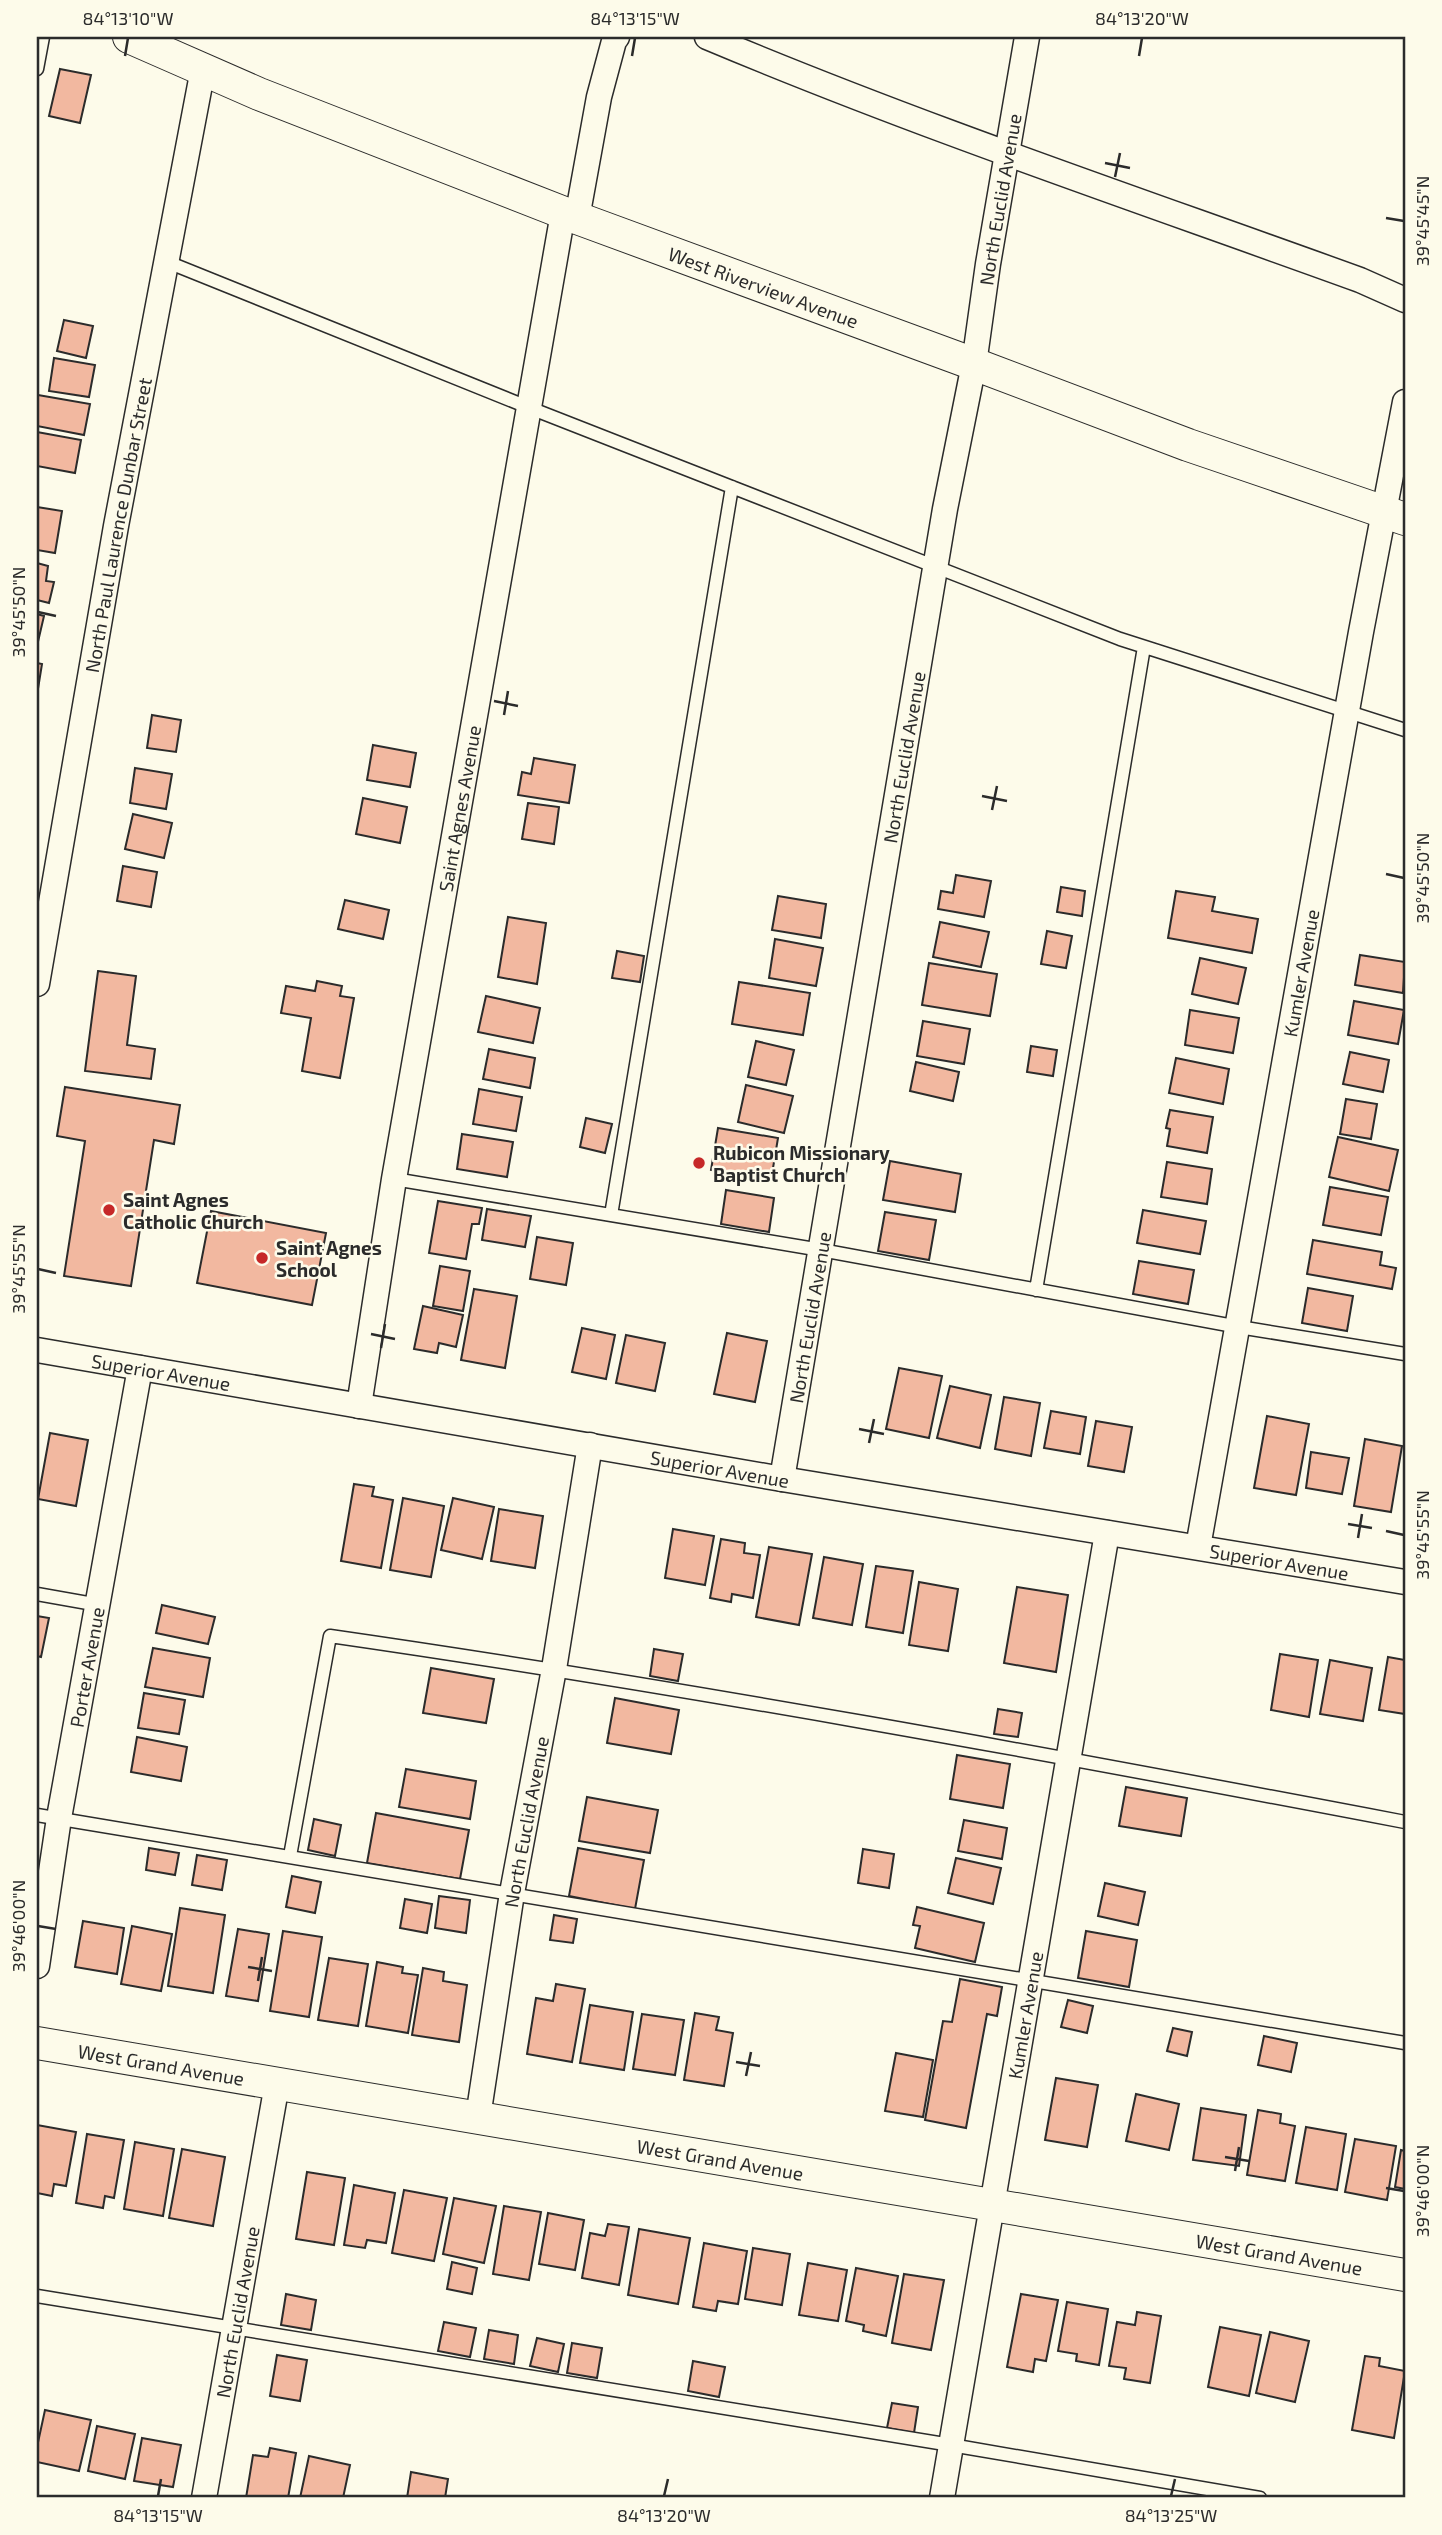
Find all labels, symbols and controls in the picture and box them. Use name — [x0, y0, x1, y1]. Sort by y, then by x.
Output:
text: 84°13'10"W — [83, 7, 173, 29]
text: 84°13'15"W — [590, 7, 680, 29]
text: 84°13'20"W — [1095, 7, 1189, 29]
street label: North Euclid Avenue — [974, 112, 1025, 287]
text: 39°45'45"N — [1411, 176, 1433, 266]
street label: West Riverview Avenue — [665, 241, 862, 332]
street label: North Paul Laurence Dunbar Street — [79, 375, 156, 674]
text: 39°45'50"N — [7, 567, 29, 657]
street label: North Euclid Avenue — [878, 669, 929, 845]
street label: Saint Agnes Avenue — [433, 723, 485, 893]
text: 39°45'50"N — [1411, 833, 1433, 923]
street label: Kumler Avenue — [1278, 907, 1323, 1039]
place label: Rubicon Missionary Baptist Church — [713, 1141, 890, 1186]
marker: Rubicon Missionary Baptist Church — [691, 1155, 707, 1171]
place label: Saint Agnes Catholic Church — [123, 1188, 264, 1233]
marker: Saint Agnes Catholic Church — [101, 1202, 117, 1218]
text: 39°45'55"N — [7, 1224, 29, 1314]
street label: North Euclid Avenue — [783, 1230, 835, 1405]
place label: Saint Agnes School — [276, 1236, 382, 1281]
marker: Saint Agnes School — [254, 1250, 270, 1266]
street label: Superior Avenue — [90, 1348, 232, 1395]
street label: Superior Avenue — [649, 1445, 791, 1492]
text: 39°45'55"N — [1411, 1490, 1433, 1580]
street label: Superior Avenue — [1208, 1538, 1350, 1584]
street label: Porter Avenue — [64, 1605, 108, 1729]
street label: North Euclid Avenue — [498, 1734, 553, 1909]
text: 39°46'00"N — [7, 1880, 29, 1972]
street label: Kumler Avenue — [1002, 1949, 1047, 2081]
street label: West Grand Avenue — [76, 2039, 246, 2089]
street label: West Grand Avenue — [635, 2133, 805, 2184]
text: 39°46'00"N — [1411, 2145, 1433, 2237]
street label: North Euclid Avenue — [210, 2224, 263, 2400]
street label: West Grand Avenue — [1194, 2228, 1364, 2279]
text: 84°13'15"W — [113, 2504, 203, 2526]
text: 84°13'20"W — [617, 2504, 711, 2526]
text: 84°13'25"W — [1125, 2504, 1217, 2526]

